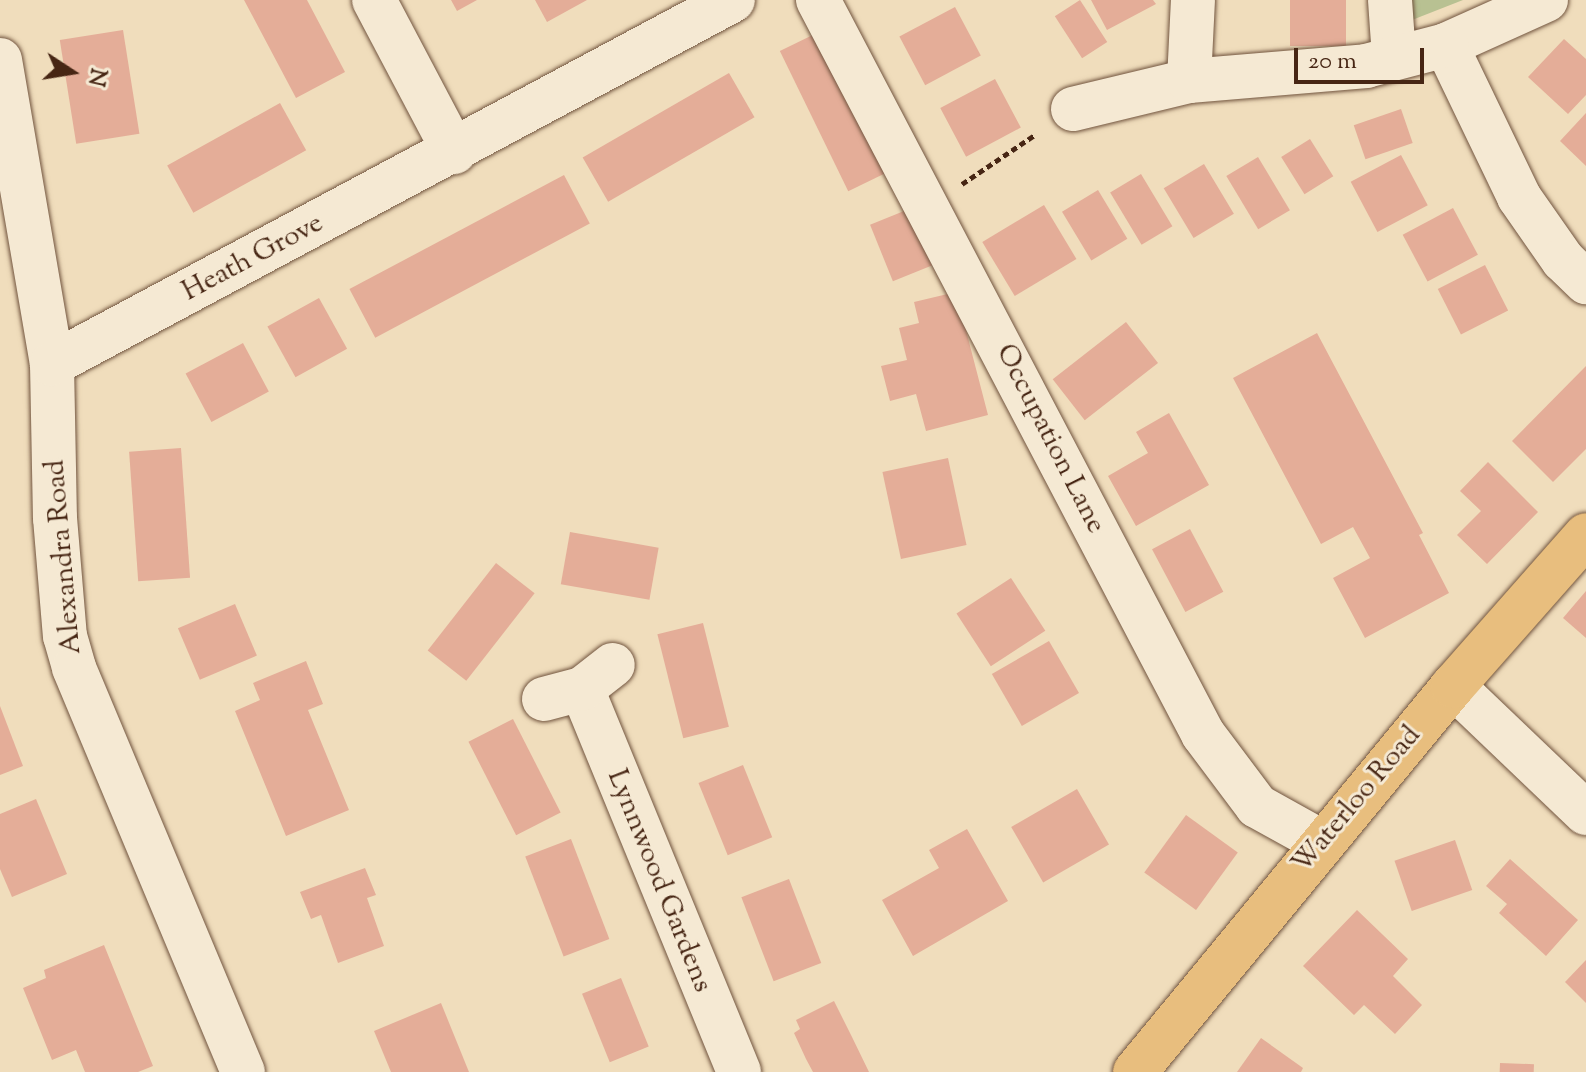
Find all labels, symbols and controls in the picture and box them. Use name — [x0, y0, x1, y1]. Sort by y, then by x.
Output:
north arrow — [32, 32, 112, 112]
scale bar — [1298, 32, 1428, 82]
text: 20 m — [1308, 45, 1357, 79]
text: N — [78, 65, 113, 89]
street label: Heath Grove — [177, 207, 329, 309]
street label: Occupation Lane — [988, 339, 1112, 539]
street label: Alexandra Road — [39, 458, 89, 656]
street label: Waterloo Road — [1286, 719, 1428, 881]
street label: Lynnwood Gardens — [599, 765, 719, 997]

